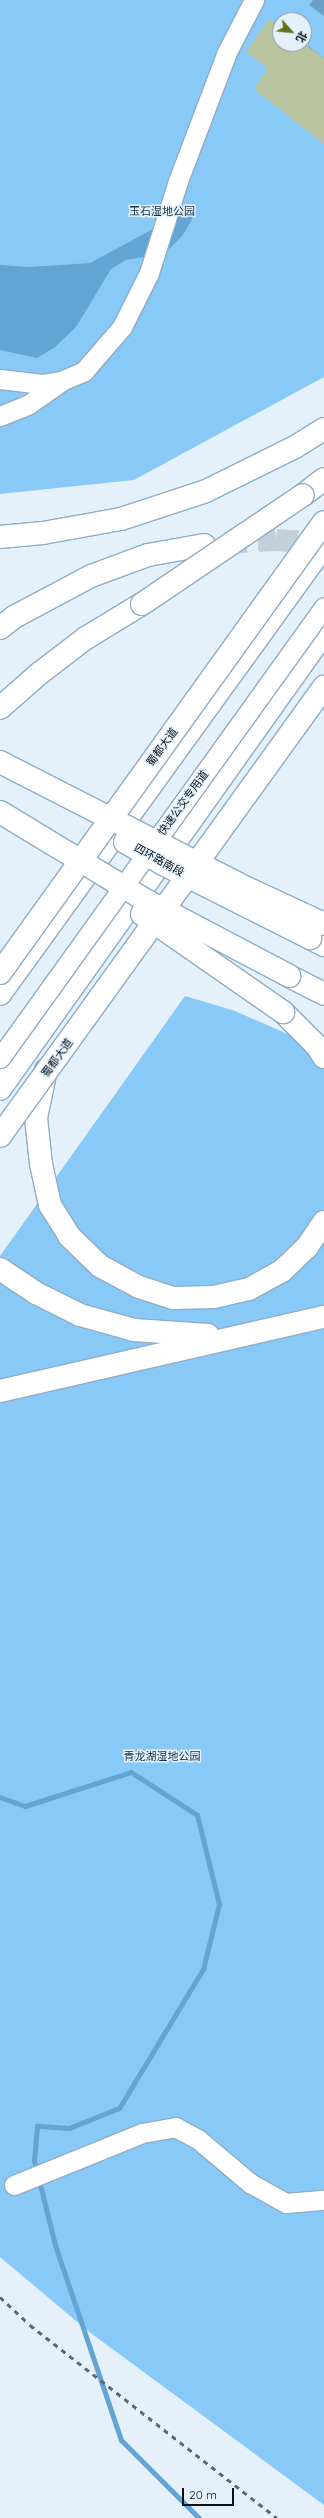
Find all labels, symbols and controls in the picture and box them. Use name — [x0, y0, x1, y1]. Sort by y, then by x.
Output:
north arrow — [272, 12, 312, 52]
text: 北 — [293, 29, 311, 45]
park label: 玉石湿地公园 — [129, 204, 195, 218]
street label: 蜀都大道 — [144, 725, 180, 769]
street label: 快速公交专用道 — [155, 768, 211, 838]
street label: 四环路南段 — [132, 841, 186, 879]
street label: 蜀都大道 — [39, 1036, 75, 1080]
park label: 青龙湖湿地公园 — [124, 1749, 200, 1763]
scale bar — [184, 2480, 236, 2506]
text: 20 m — [189, 2487, 217, 2502]

